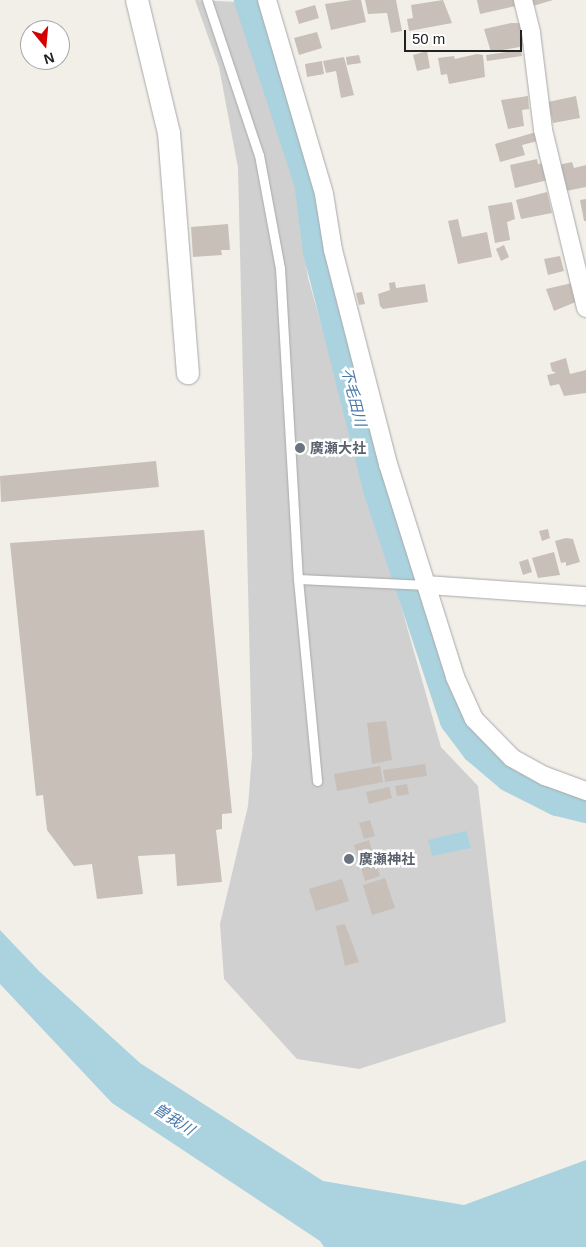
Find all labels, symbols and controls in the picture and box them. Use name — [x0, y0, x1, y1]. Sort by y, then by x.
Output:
north arrow — [20, 20, 70, 70]
scale bar — [406, 20, 524, 52]
text: 50 m — [412, 30, 445, 47]
text: N — [42, 49, 56, 68]
water label: 不毛田川 — [338, 366, 370, 428]
place label: 廣瀬大社 — [310, 440, 366, 456]
marker: 廣瀬大社 — [294, 442, 306, 454]
place label: 廣瀬神社 — [359, 851, 415, 867]
marker: 廣瀬神社 — [343, 853, 355, 865]
water label: 曽我川 — [150, 1099, 198, 1139]

